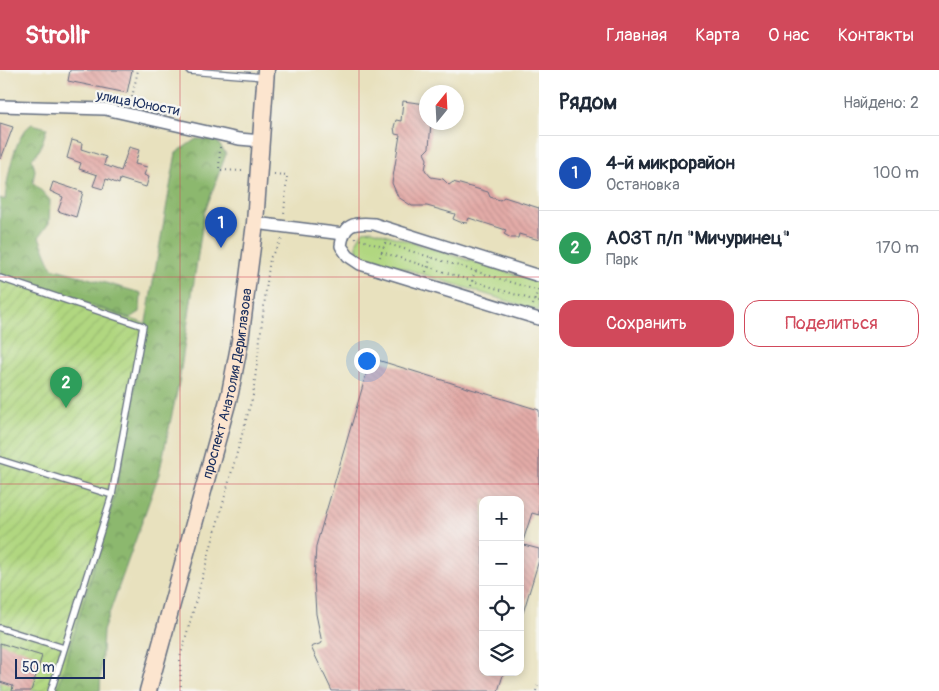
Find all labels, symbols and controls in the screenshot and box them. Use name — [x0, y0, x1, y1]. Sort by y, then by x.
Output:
text: Strollr — [25, 21, 90, 50]
text: Главная — [606, 24, 667, 47]
text: Карта — [695, 24, 740, 47]
text: О нас — [768, 24, 810, 47]
text: Контакты — [838, 24, 914, 47]
north arrow — [419, 85, 464, 130]
street label: улица Юности — [94, 86, 181, 119]
text: Рядом — [559, 89, 617, 116]
text: Найдено: 2 — [843, 93, 919, 113]
text: 4-й микрорайон — [606, 151, 735, 175]
text: 1 — [572, 163, 578, 183]
text: 100 m — [873, 163, 919, 183]
text: Остановка — [606, 175, 680, 195]
pin: 1 — [205, 207, 237, 248]
text: АОЗТ п/п "Мичуринец" — [606, 226, 790, 250]
text: 2 — [571, 238, 579, 258]
text: 170 m — [876, 238, 919, 258]
text: Парк — [606, 250, 639, 270]
street label: проспект Анатолия Дериглазова — [198, 287, 255, 480]
button: Сохранить — [559, 300, 734, 347]
button: Поделиться — [744, 300, 919, 347]
your location — [354, 348, 380, 374]
pin: 2 — [50, 367, 82, 408]
map controls — [479, 496, 524, 676]
button: + — [479, 496, 524, 541]
button: − — [479, 541, 524, 586]
button: locate — [479, 586, 524, 631]
button: layers — [479, 631, 524, 676]
scale bar — [15, 656, 105, 679]
text: 50 m — [22, 659, 55, 676]

